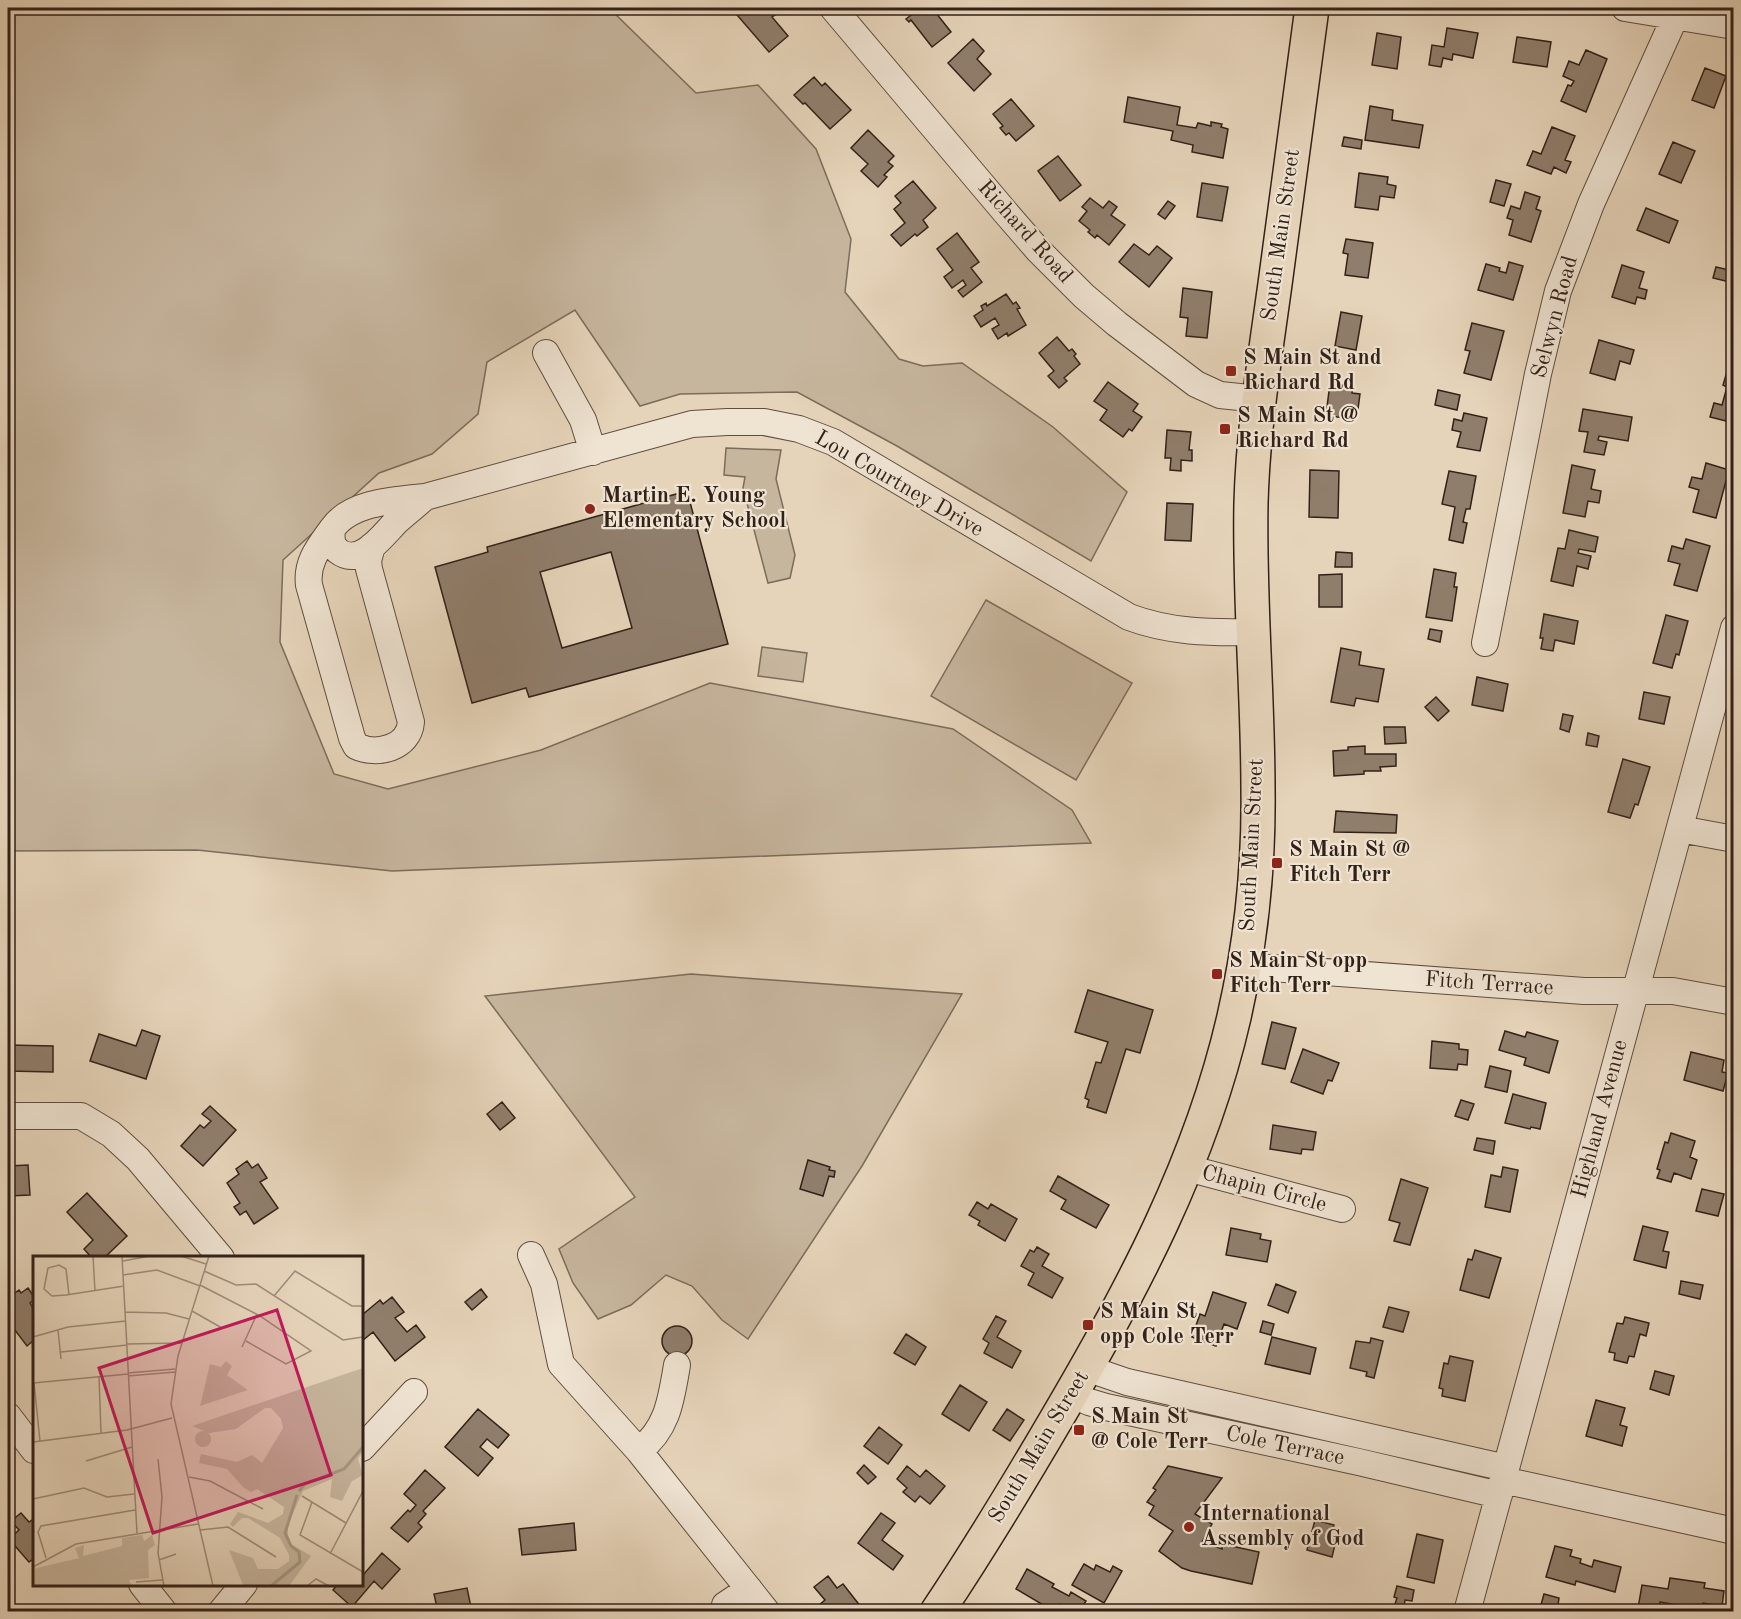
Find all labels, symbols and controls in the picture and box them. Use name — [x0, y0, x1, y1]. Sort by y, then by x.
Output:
street label: South Main Street — [1258, 147, 1304, 323]
street label: Richard Road — [973, 176, 1077, 288]
street label: Selwyn Road — [1528, 254, 1582, 380]
place label: S Main St and Richard Rd — [1243, 347, 1382, 394]
marker: S Main St and Richard Rd — [1224, 364, 1238, 378]
place label: S Main St @ Richard Rd — [1237, 405, 1358, 452]
marker: S Main St @ Richard Rd — [1218, 422, 1232, 436]
street label: Lou Courtney Drive — [811, 427, 987, 541]
place label: Martin E. Young Elementary School — [602, 485, 786, 532]
marker: Martin E. Young Elementary School — [583, 502, 597, 516]
street label: South Main Street — [1236, 758, 1268, 932]
place label: S Main St @ Fitch Terr — [1289, 839, 1410, 886]
marker: S Main St @ Fitch Terr — [1270, 856, 1284, 870]
place label: S Main St opp Fitch Terr — [1229, 950, 1367, 997]
marker: S Main St opp Fitch Terr — [1210, 967, 1224, 981]
street label: Fitch Terrace — [1424, 969, 1554, 999]
street label: Highland Avenue — [1568, 1037, 1632, 1201]
street label: Chapin Circle — [1199, 1162, 1329, 1216]
inset map — [33, 1256, 363, 1586]
place label: S Main St opp Cole Terr — [1100, 1301, 1234, 1348]
marker: S Main St opp Cole Terr — [1081, 1318, 1095, 1332]
street label: South Main Street — [985, 1367, 1093, 1527]
place label: S Main St @ Cole Terr — [1091, 1406, 1208, 1453]
marker: S Main St @ Cole Terr — [1072, 1423, 1086, 1437]
street label: Cole Terrace — [1224, 1423, 1346, 1469]
place label: International Assembly of God — [1201, 1503, 1364, 1550]
marker: International Assembly of God — [1182, 1520, 1196, 1534]

